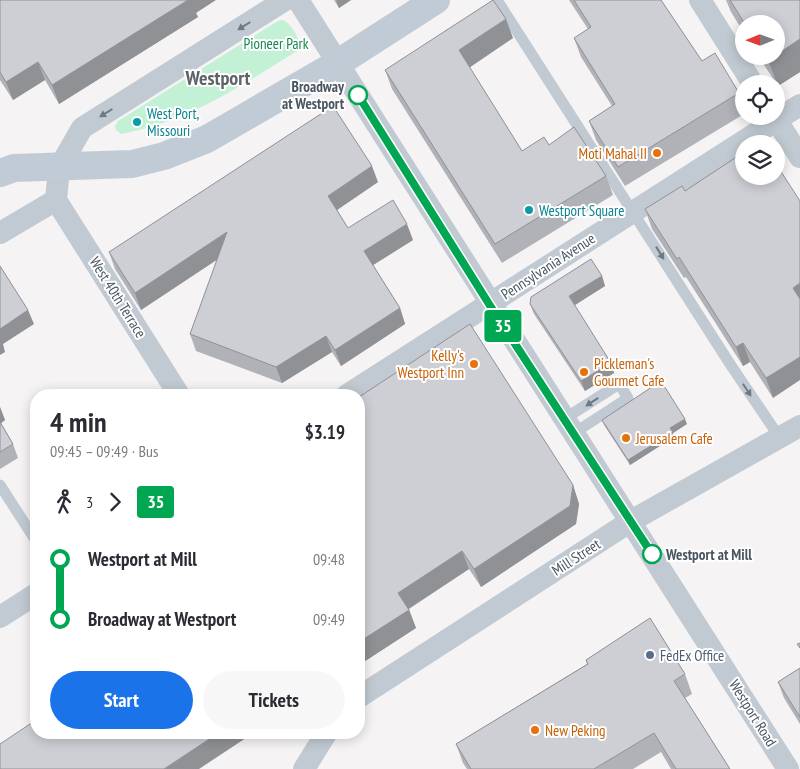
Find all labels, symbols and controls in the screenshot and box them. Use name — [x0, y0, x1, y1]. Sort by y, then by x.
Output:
north arrow — [735, 15, 785, 65]
map controls — [735, 15, 785, 185]
one-way arrow — [237, 21, 250, 31]
park label: Pioneer Park — [244, 34, 309, 53]
district label: Westport — [185, 65, 251, 91]
button: locate — [735, 75, 785, 125]
place label: Broadway at Westport — [282, 77, 345, 113]
marker: Broadway at Westport — [348, 85, 368, 105]
place label: West Port, Missouri — [147, 104, 200, 140]
one-way arrow — [100, 108, 113, 117]
marker: West Port, Missouri — [131, 116, 143, 128]
button: layers — [735, 135, 785, 185]
place label: Moti Mahal II — [579, 144, 647, 163]
marker: Moti Mahal II — [651, 147, 663, 159]
place label: Westport Square — [539, 201, 624, 220]
marker: Westport Square — [523, 204, 535, 216]
street label: Pennsylvania Avenue — [497, 229, 599, 303]
one-way arrow — [655, 246, 664, 259]
street label: West 40th Terrace — [86, 253, 150, 341]
line badge: 35 — [480, 310, 526, 342]
text: 35 — [494, 314, 512, 337]
place label: Kelly's Westport Inn — [398, 346, 464, 382]
place label: Pickleman's Gourmet Cafe — [594, 354, 664, 390]
marker: Kelly's Westport Inn — [468, 358, 480, 370]
marker: Pickleman's Gourmet Cafe — [578, 366, 590, 378]
one-way arrow — [742, 383, 752, 396]
one-way arrow — [585, 397, 598, 406]
text: 4 min — [50, 403, 107, 440]
text: $3.19 — [305, 420, 345, 444]
place label: Jerusalem Cafe — [635, 429, 713, 448]
marker: Jerusalem Cafe — [620, 432, 632, 444]
text: 09:45 – 09:49 · Bus — [50, 441, 158, 461]
icon: walk — [50, 488, 78, 516]
icon: forward — [101, 488, 129, 516]
text: 35 — [147, 490, 164, 513]
text: 3 — [86, 492, 93, 512]
street label: Mill Street — [548, 534, 604, 580]
marker: Westport at Mill — [642, 544, 662, 564]
place label: Westport at Mill — [665, 545, 752, 564]
text: Westport at Mill — [88, 547, 197, 571]
text: 09:48 — [313, 549, 345, 569]
text: Broadway at Westport — [88, 607, 236, 631]
text: 09:49 — [313, 609, 345, 629]
place label: FedEx Office — [660, 646, 724, 665]
marker: FedEx Office — [644, 649, 656, 661]
button: Start — [50, 671, 193, 729]
button: Tickets — [203, 671, 345, 729]
street label: Westport Road — [725, 676, 781, 750]
place label: New Peking — [545, 721, 606, 740]
marker: New Peking — [529, 724, 541, 736]

